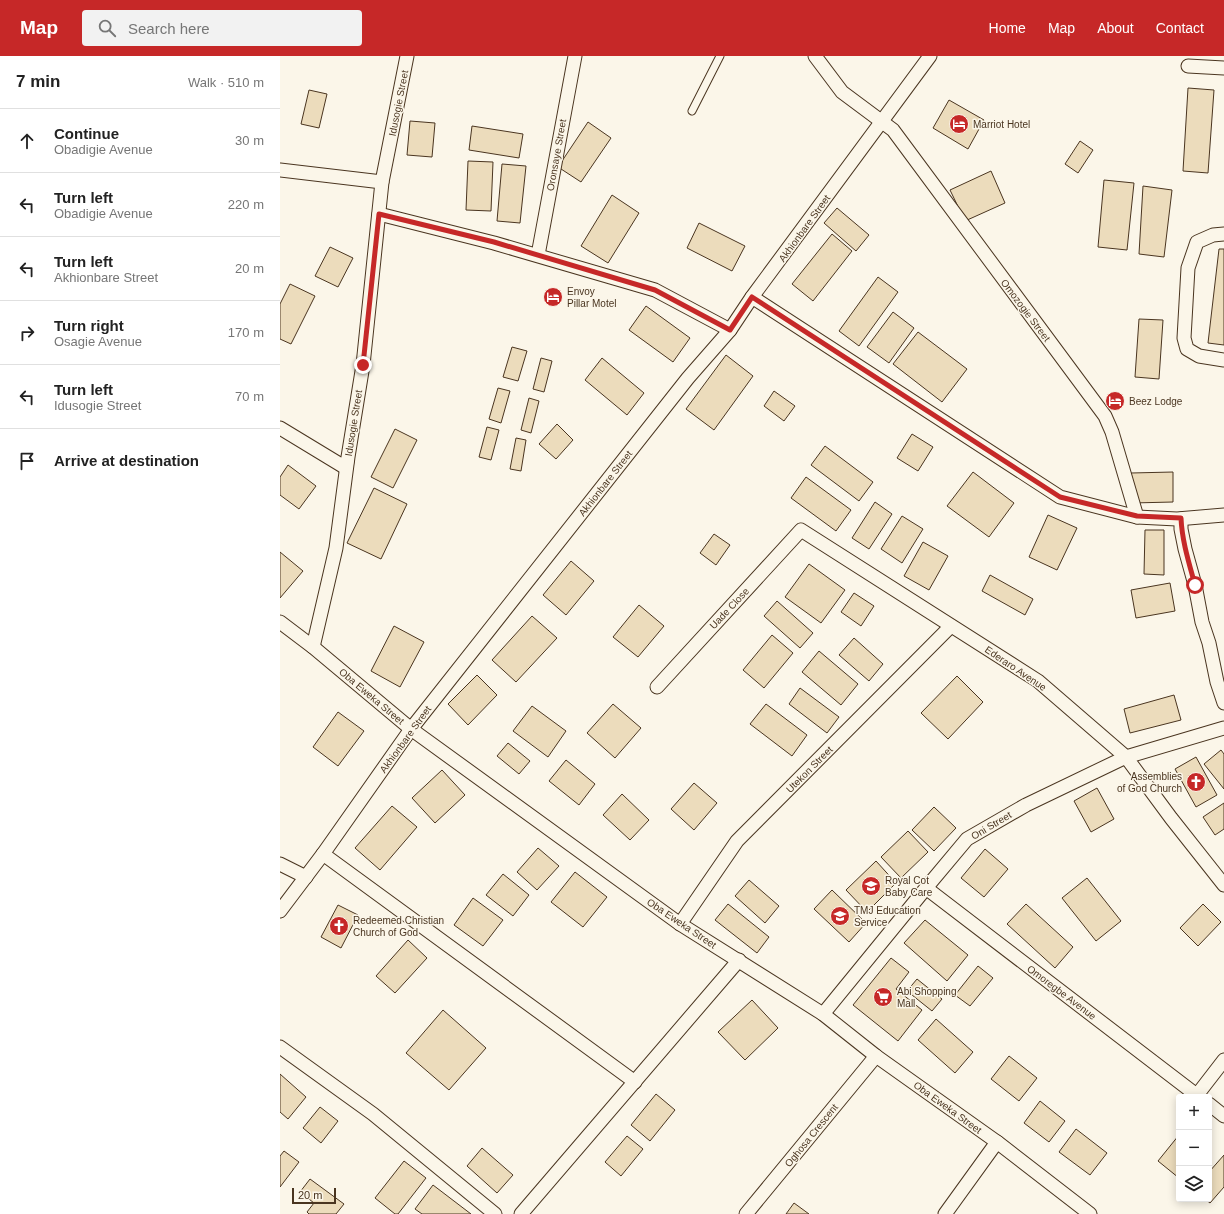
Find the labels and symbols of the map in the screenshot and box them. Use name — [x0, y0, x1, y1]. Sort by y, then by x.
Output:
street label: Idusogie Street — [387, 69, 410, 137]
hotel icon: Marriot Hotel — [948, 113, 970, 135]
street label: Oronsaye Street — [545, 118, 568, 192]
place label: Marriot Hotel — [973, 119, 1030, 130]
street label: Akhionbare Street — [776, 193, 833, 264]
street label: Omozogie Street — [999, 277, 1053, 344]
hotel icon: Envoy Pillar Motel — [542, 286, 564, 308]
place label: Envoy Pillar Motel — [567, 286, 616, 309]
route end — [354, 356, 372, 374]
street label: Idusogie Street — [343, 389, 364, 457]
hotel icon: Beez Lodge — [1104, 390, 1126, 412]
place label: Beez Lodge — [1129, 396, 1183, 407]
street label: Akhionbare Street — [576, 448, 635, 518]
route start — [1186, 576, 1204, 594]
street label: Uade Close — [708, 585, 751, 631]
street label: Ederaro Avenue — [983, 644, 1049, 693]
street label: Oba Eweka Street — [337, 666, 406, 727]
street label: Akhionbare Street — [377, 704, 434, 775]
street label: Utekon Street — [784, 744, 835, 795]
place label: Assemblies of God Church — [1117, 771, 1182, 794]
church icon: Assemblies of God Church — [1185, 771, 1207, 793]
street label: Oni Street — [969, 809, 1014, 842]
school or university icon: Royal Cot Baby Care — [860, 875, 882, 897]
place label: Royal Cot Baby Care — [885, 875, 933, 898]
street label: Oba Eweka Street — [645, 896, 719, 951]
school or university icon: TMJ Education Service — [829, 905, 851, 927]
place label: TMJ Education Service — [854, 905, 921, 928]
church icon: Redeemed Christian Church of God — [328, 915, 350, 937]
place label: Redeemed Christian Church of God — [353, 915, 444, 938]
street label: Omoregbe Avenue — [1025, 963, 1099, 1022]
supermarket icon: Abi Shopping Mall — [872, 986, 894, 1008]
place label: Abi Shopping Mall — [897, 986, 957, 1009]
street label: Oba Eweka Street — [912, 1079, 984, 1136]
street label: Oghosa Crescent — [783, 1101, 840, 1169]
scale bar — [292, 1186, 336, 1205]

